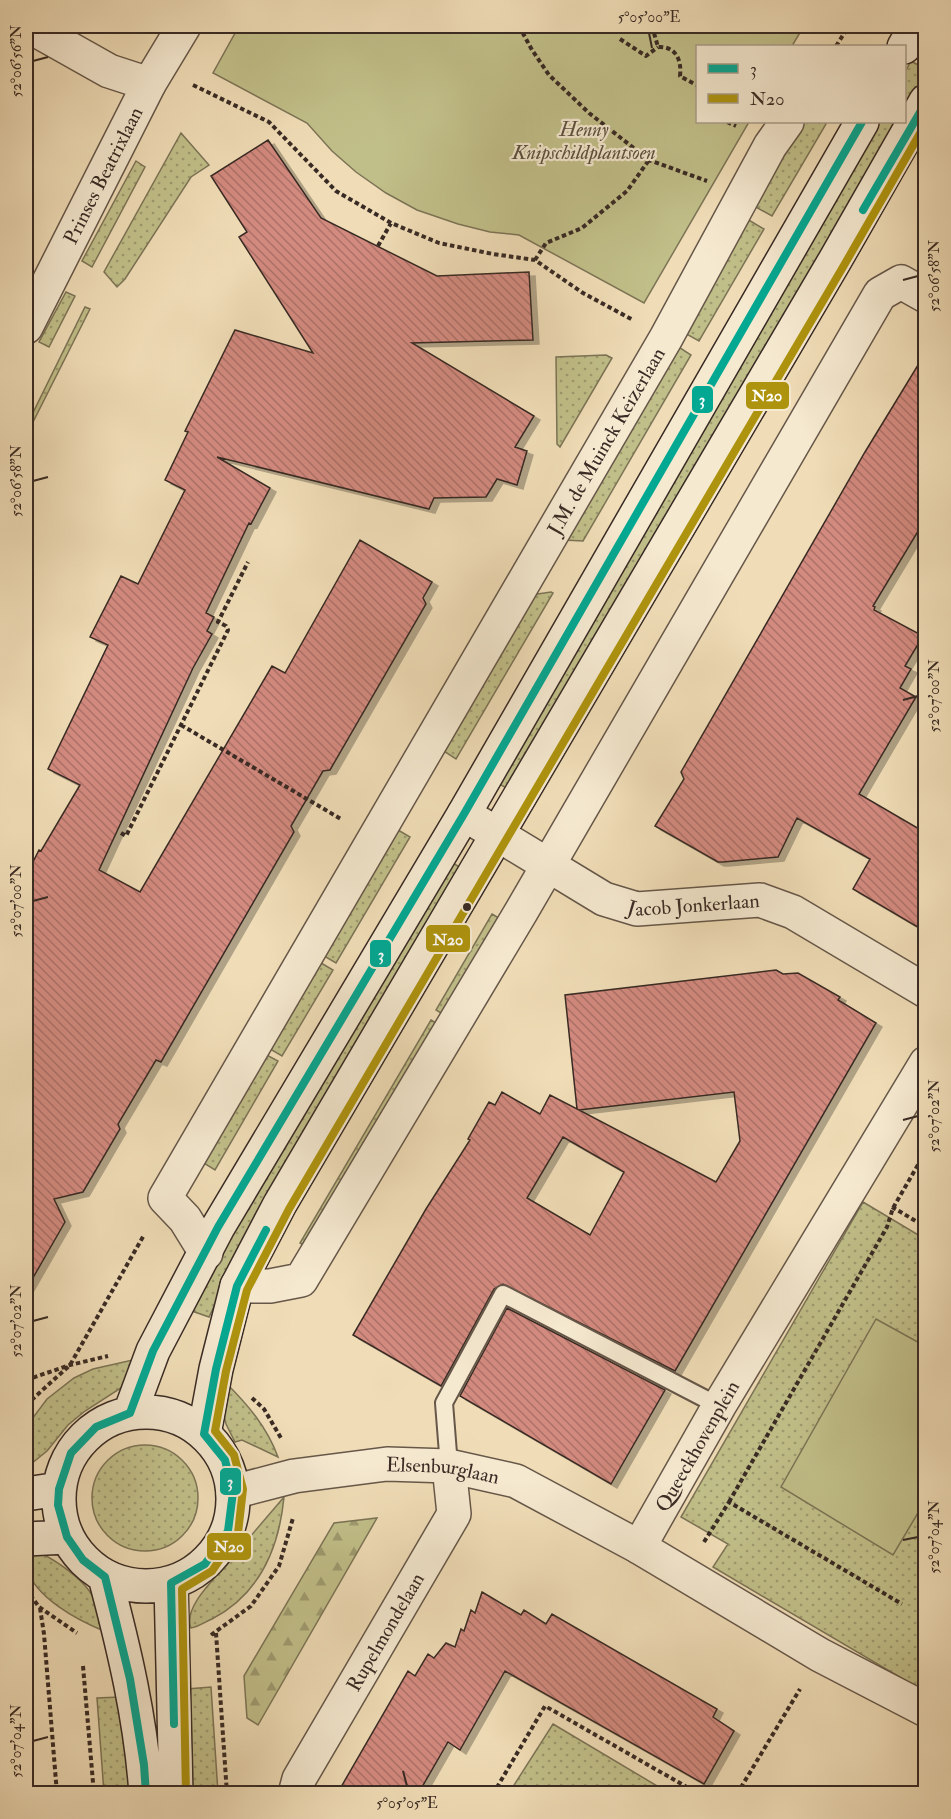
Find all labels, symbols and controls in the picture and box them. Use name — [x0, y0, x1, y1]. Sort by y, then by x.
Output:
text: 5°05'00"E — [618, 8, 681, 27]
text: 52°06'56"N — [7, 24, 26, 97]
legend — [696, 45, 906, 123]
text: 3 — [750, 58, 757, 81]
text: N20 — [750, 88, 784, 111]
street label: Prinses Beatrixlaan — [58, 103, 148, 248]
park label: Henny Knipschildplantsoen — [511, 117, 656, 165]
text: 52°06'58"N — [925, 239, 944, 312]
street label: J.M. de Muinck Keizerlaan — [541, 343, 671, 541]
line badge: N20 — [745, 381, 790, 410]
line badge: 3 — [691, 385, 714, 414]
text: N20 — [751, 386, 782, 406]
text: 3 — [699, 390, 705, 410]
text: 52°06'58"N — [7, 444, 26, 517]
text: 52°07'00"N — [925, 659, 944, 733]
text: 52°07'00"N — [7, 864, 26, 938]
street label: Jacob Jonkerlaan — [623, 888, 760, 922]
unlabelled marker — [461, 901, 473, 913]
line badge: N20 — [425, 924, 471, 953]
text: N20 — [432, 930, 463, 950]
line badge: 3 — [369, 939, 392, 968]
text: 3 — [378, 945, 384, 965]
text: 52°07'02"N — [925, 1079, 944, 1153]
text: 52°07'02"N — [7, 1284, 26, 1358]
street label: Queeckhovenplein — [650, 1376, 746, 1517]
street label: Elsenburglaan — [386, 1452, 502, 1490]
line badge: 3 — [219, 1467, 242, 1496]
text: 3 — [227, 1472, 233, 1492]
text: 52°07'04"N — [925, 1500, 944, 1574]
line badge: N20 — [206, 1532, 252, 1561]
text: N20 — [213, 1537, 244, 1557]
street label: Rupelmondelaan — [341, 1568, 430, 1696]
text: 52°07'04"N — [7, 1704, 26, 1778]
text: 5°05'05"E — [376, 1794, 438, 1813]

